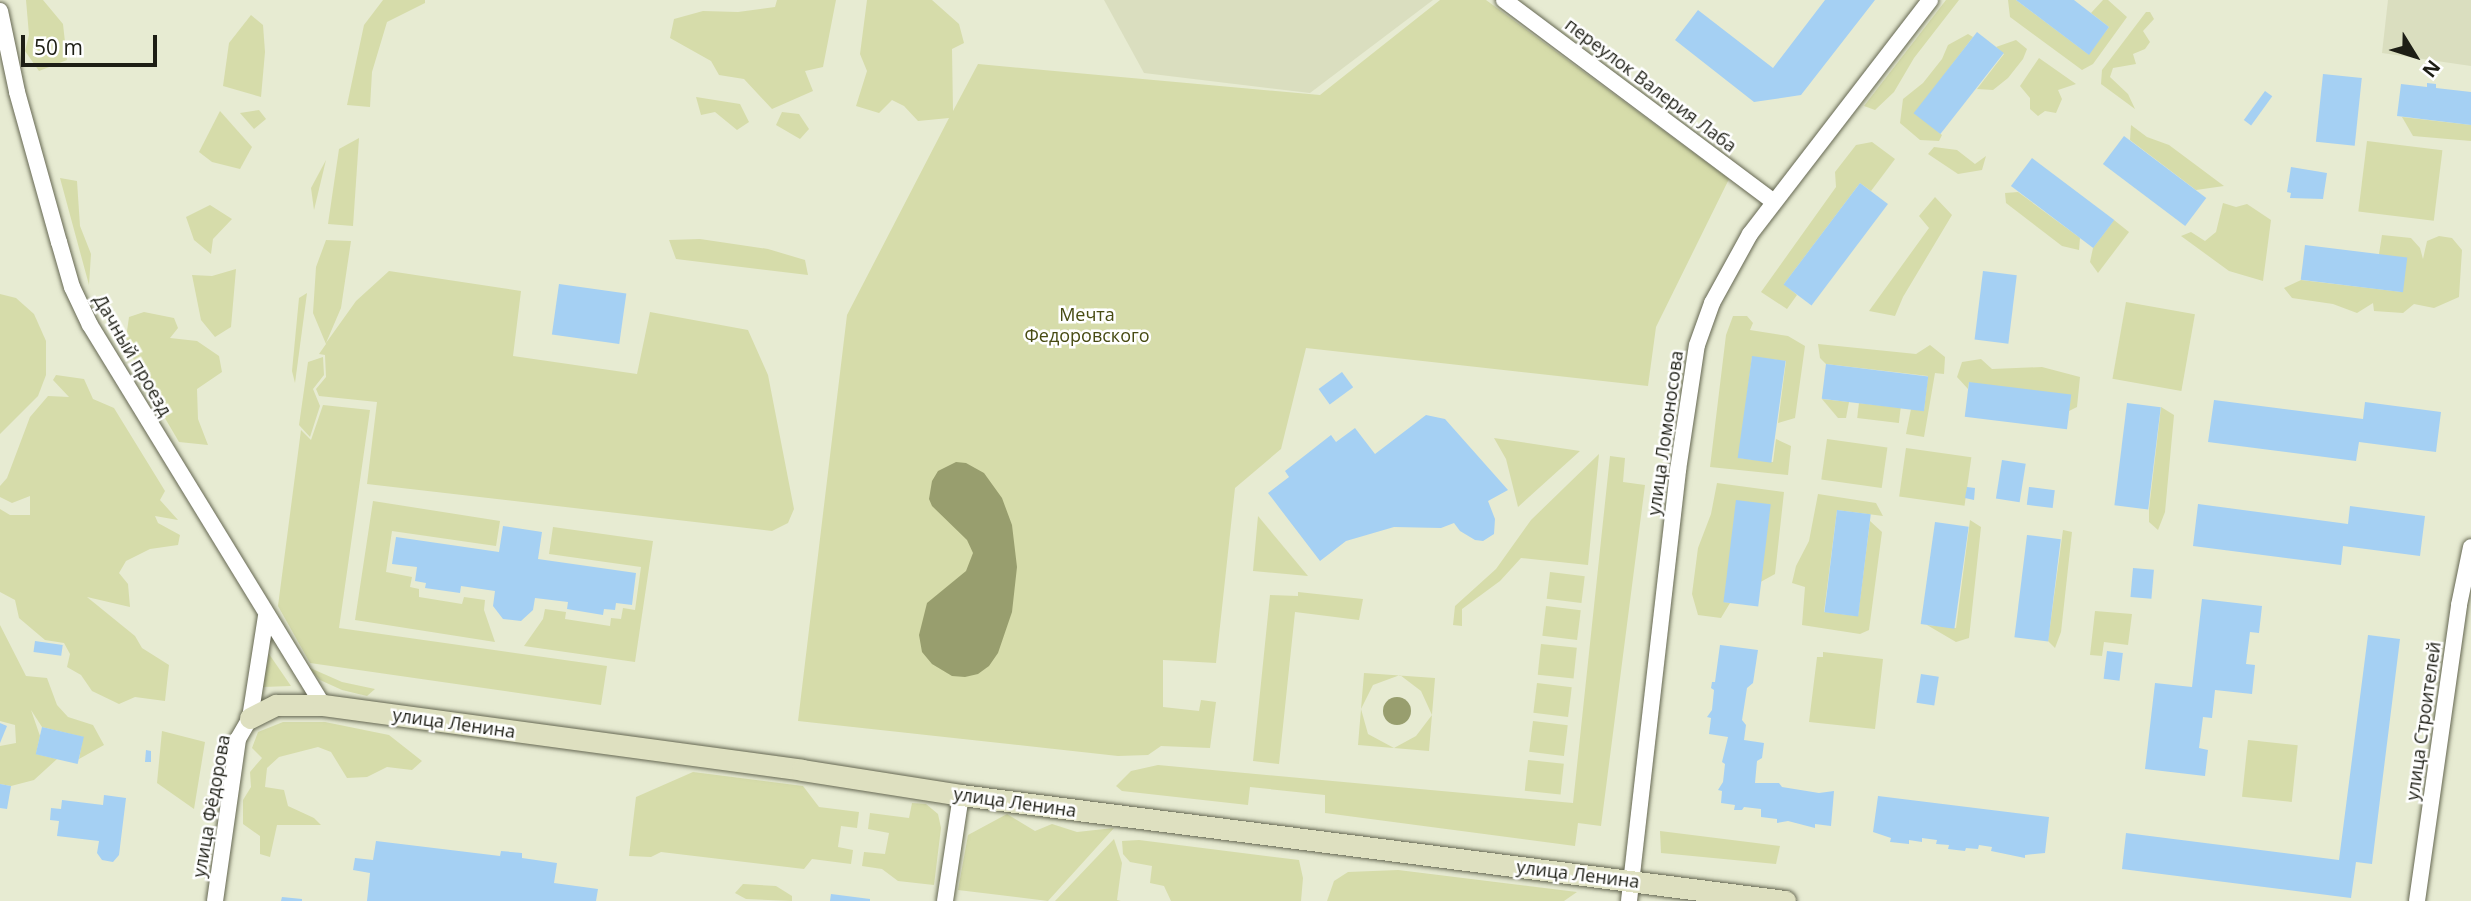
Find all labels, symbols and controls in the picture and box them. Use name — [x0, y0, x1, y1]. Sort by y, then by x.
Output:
street label: переулок Валерия Лаба — [1561, 13, 1741, 157]
scale bar — [24, 21, 161, 65]
north arrow — [2380, 21, 2450, 91]
text: 50 m — [34, 33, 83, 61]
text: N — [2417, 55, 2447, 83]
street label: Дачный проезд — [89, 290, 177, 420]
park label: Мечта Федоровского — [1024, 304, 1150, 346]
street label: улица Ломоносова — [1643, 349, 1687, 517]
street label: улица Строителей — [2401, 640, 2445, 802]
street label: улица Ленина — [391, 704, 517, 742]
street label: улица Фёдорова — [188, 733, 234, 879]
street label: улица Ленина — [952, 783, 1078, 821]
street label: улица Ленина — [1515, 856, 1641, 892]

